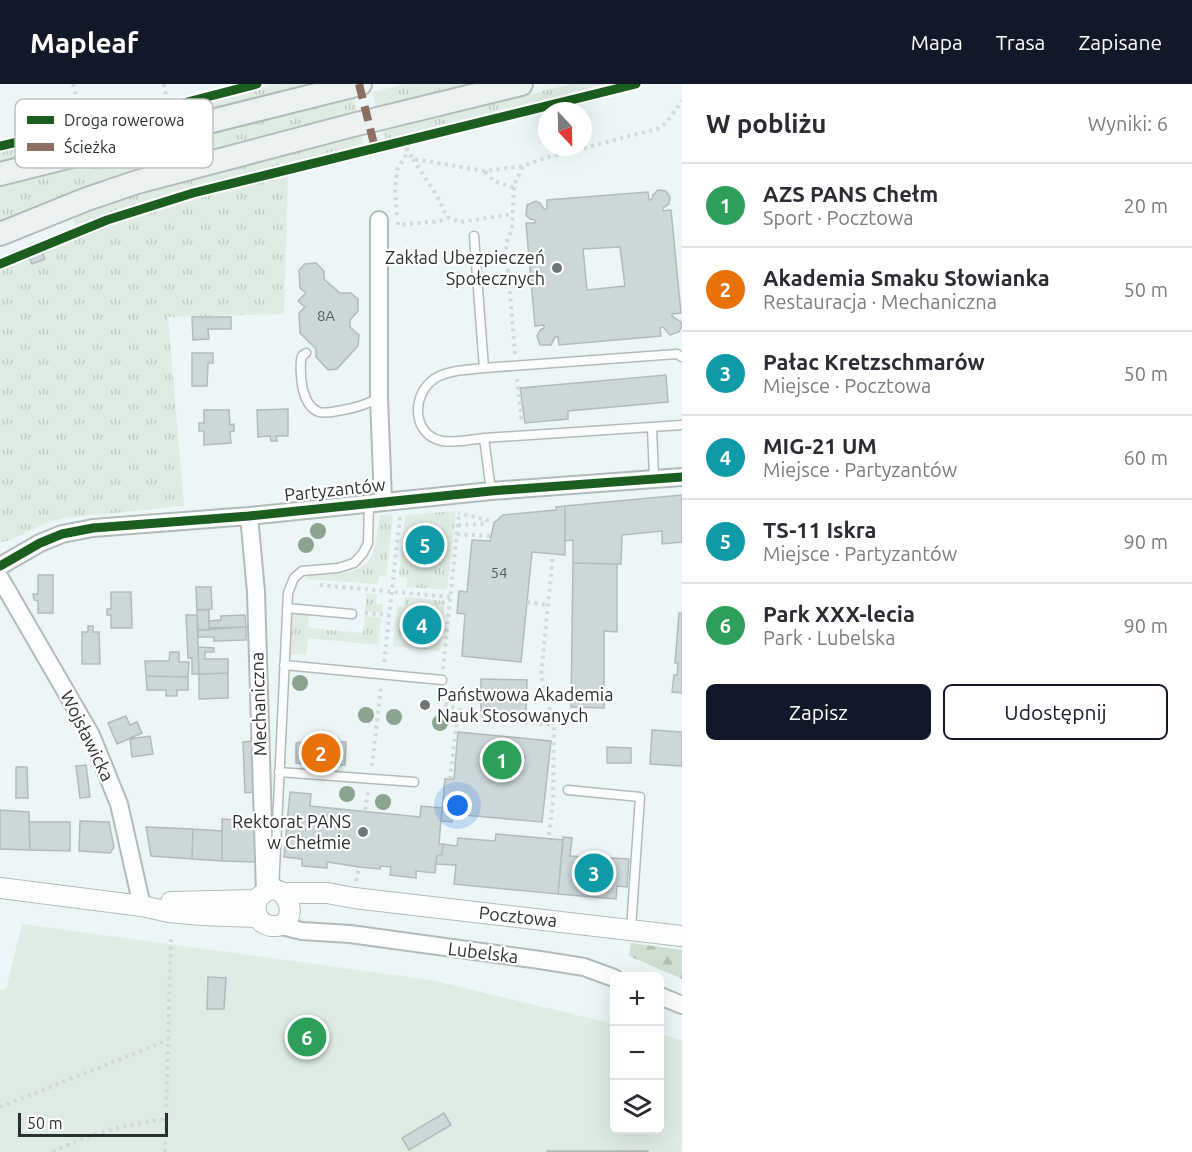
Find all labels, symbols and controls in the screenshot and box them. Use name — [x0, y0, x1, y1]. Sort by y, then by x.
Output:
text: Mapleaf — [30, 27, 138, 58]
text: Mapa — [911, 30, 963, 54]
text: Trasa — [996, 30, 1045, 54]
text: Zapisane — [1078, 30, 1162, 54]
legend — [15, 99, 213, 168]
north arrow — [538, 102, 592, 156]
text: W pobliżu — [706, 109, 827, 138]
text: Droga rowerowa — [64, 111, 184, 129]
text: Wyniki: 6 — [1088, 112, 1168, 135]
text: Ścieżka — [64, 137, 116, 156]
text: AZS PANS Chełm — [763, 181, 938, 206]
text: 1 — [720, 194, 731, 217]
text: 20 m — [1124, 194, 1168, 217]
text: Sport · Pocztowa — [763, 206, 914, 229]
place label: Zakład Ubezpieczeń Społecznych — [385, 247, 545, 288]
marker: Zakład Ubezpieczeń Społecznych — [550, 261, 564, 275]
text: Akademia Smaku Słowianka — [763, 265, 1050, 290]
text: 2 — [720, 278, 731, 301]
text: 50 m — [1124, 278, 1168, 301]
text: Restauracja · Mechaniczna — [763, 290, 997, 313]
house number: 8A — [317, 307, 335, 324]
text: Pałac Kretzschmarów — [763, 349, 985, 374]
text: 3 — [720, 362, 731, 385]
text: 50 m — [1124, 362, 1168, 385]
text: Miejsce · Pocztowa — [763, 374, 931, 397]
text: MIG-21 UM — [763, 433, 877, 458]
text: 4 — [720, 446, 731, 469]
text: 60 m — [1124, 446, 1168, 469]
text: Miejsce · Partyzantów — [763, 458, 957, 481]
street label: Partyzantów — [283, 474, 387, 504]
text: TS-11 Iskra — [763, 517, 877, 542]
pin: 5 — [406, 522, 444, 568]
text: 5 — [720, 530, 731, 553]
text: 90 m — [1124, 530, 1168, 553]
text: Miejsce · Partyzantów — [763, 542, 957, 565]
house number: 54 — [491, 564, 507, 581]
text: Park XXX-lecia — [763, 601, 915, 626]
pin: 4 — [402, 602, 442, 648]
text: 6 — [720, 614, 731, 637]
text: 90 m — [1124, 614, 1168, 637]
text: Park · Lubelska — [763, 626, 895, 649]
street label: Mechaniczna — [246, 652, 270, 757]
place label: Państwowa Akademia Nauk Stosowanych — [437, 684, 613, 725]
button: Zapisz — [706, 684, 931, 740]
button: Udostępnij — [943, 684, 1168, 740]
street label: Wojsławicka — [57, 687, 118, 784]
marker: Państwowa Akademia Nauk Stosowanych — [418, 698, 432, 712]
pin: 2 — [302, 730, 340, 776]
pin: 1 — [482, 738, 522, 782]
your location — [443, 791, 472, 820]
place label: Rektorat PANS w Chełmie — [232, 811, 351, 852]
marker: Rektorat PANS w Chełmie — [356, 825, 370, 839]
pin: 3 — [574, 850, 614, 896]
street label: Pocztowa — [478, 902, 558, 930]
street label: Lubelska — [447, 938, 519, 966]
map controls — [610, 972, 664, 1134]
button: + — [610, 972, 664, 1026]
pin: 6 — [288, 1014, 326, 1060]
button: − — [610, 1026, 664, 1080]
button: layers — [610, 1080, 664, 1134]
scale bar — [18, 1110, 168, 1138]
text: 50 m — [27, 1114, 63, 1132]

